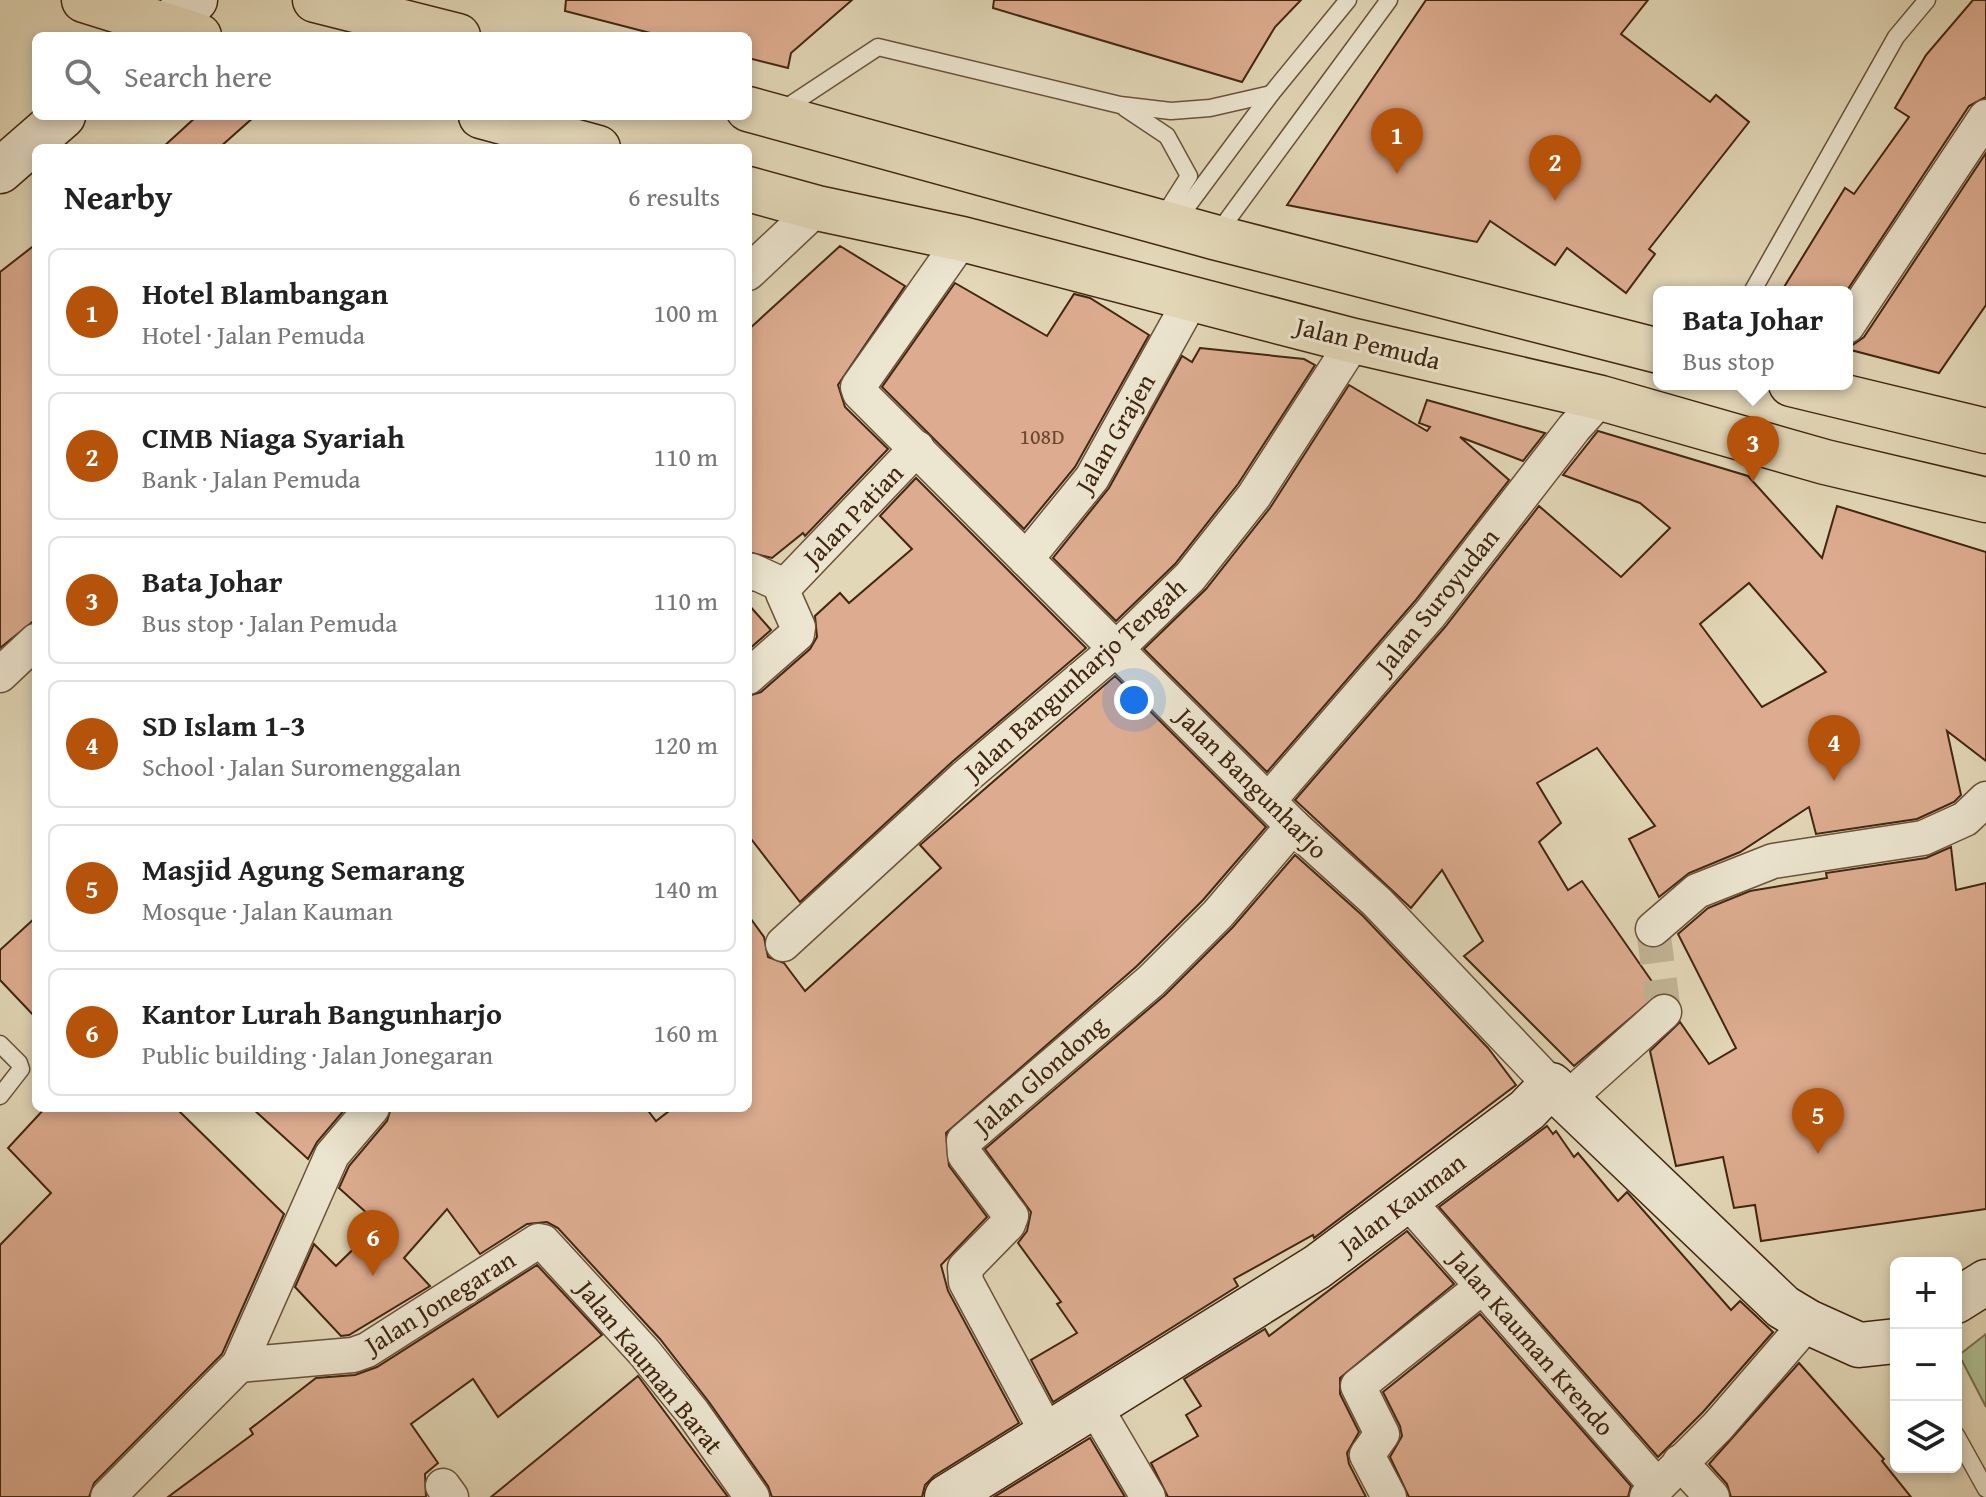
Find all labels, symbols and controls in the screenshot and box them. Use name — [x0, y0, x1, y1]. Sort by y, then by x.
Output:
search box — [32, 32, 752, 120]
icon: search — [60, 54, 104, 98]
text: Search here — [124, 54, 272, 98]
pin: 1 — [1371, 108, 1423, 174]
pin: 2 — [1529, 135, 1581, 201]
text: Nearby — [64, 172, 173, 221]
text: 6 results — [628, 177, 720, 216]
text: Hotel Blambangan — [142, 271, 388, 315]
popup — [1653, 286, 1853, 390]
text: 1 — [85, 293, 99, 332]
text: 100 m — [653, 293, 718, 332]
text: Bata Johar — [1683, 297, 1823, 341]
street label: Jalan Pemuda — [1289, 305, 1445, 380]
text: Hotel · Jalan Pemuda — [142, 315, 365, 354]
text: Bus stop — [1683, 341, 1774, 380]
street label: Jalan Grajen — [1063, 365, 1165, 502]
text: CIMB Niaga Syariah — [142, 415, 405, 459]
pin: 3 — [1727, 416, 1779, 482]
house number: 108D — [1019, 420, 1065, 452]
text: 2 — [85, 437, 99, 476]
text: 110 m — [653, 437, 718, 476]
street label: Jalan Patian — [791, 454, 912, 577]
text: Bank · Jalan Pemuda — [142, 459, 361, 498]
street label: Jalan Suroyudan — [1363, 519, 1508, 685]
text: Bata Johar — [142, 559, 282, 603]
street label: Jalan Bangunharjo Tengah — [953, 568, 1195, 791]
text: 3 — [85, 581, 99, 620]
text: 110 m — [653, 581, 718, 620]
text: Bus stop · Jalan Pemuda — [142, 603, 397, 642]
your location — [1114, 680, 1154, 720]
street label: Jalan Bangunharjo — [1165, 696, 1337, 868]
text: SD Islam 1-3 — [142, 703, 306, 747]
pin: 4 — [1808, 715, 1860, 781]
text: 4 — [85, 725, 99, 764]
text: 120 m — [653, 725, 718, 764]
text: School · Jalan Suromenggalan — [142, 747, 461, 786]
text: Masjid Agung Semarang — [142, 847, 464, 891]
text: 5 — [85, 869, 99, 908]
text: 140 m — [653, 869, 718, 908]
text: Mosque · Jalan Kauman — [142, 891, 393, 930]
text: Kantor Lurah Bangunharjo — [142, 991, 502, 1035]
street label: Jalan Glondong — [962, 1006, 1115, 1146]
text: 6 — [85, 1013, 99, 1052]
text: 160 m — [653, 1013, 718, 1052]
text: Public building · Jalan Jonegaran — [142, 1035, 493, 1074]
pin: 5 — [1792, 1088, 1844, 1154]
street label: Jalan Kauman — [1328, 1143, 1474, 1266]
pin: 6 — [347, 1210, 399, 1276]
street label: Jalan Jonegaran — [354, 1239, 523, 1365]
street label: Jalan Kauman Krendo — [1438, 1239, 1624, 1444]
map controls — [1890, 1257, 1962, 1473]
button: + — [1890, 1257, 1962, 1329]
street label: Jalan Kauman Barat — [566, 1269, 733, 1462]
button: − — [1890, 1329, 1962, 1401]
button: layers — [1890, 1401, 1962, 1473]

